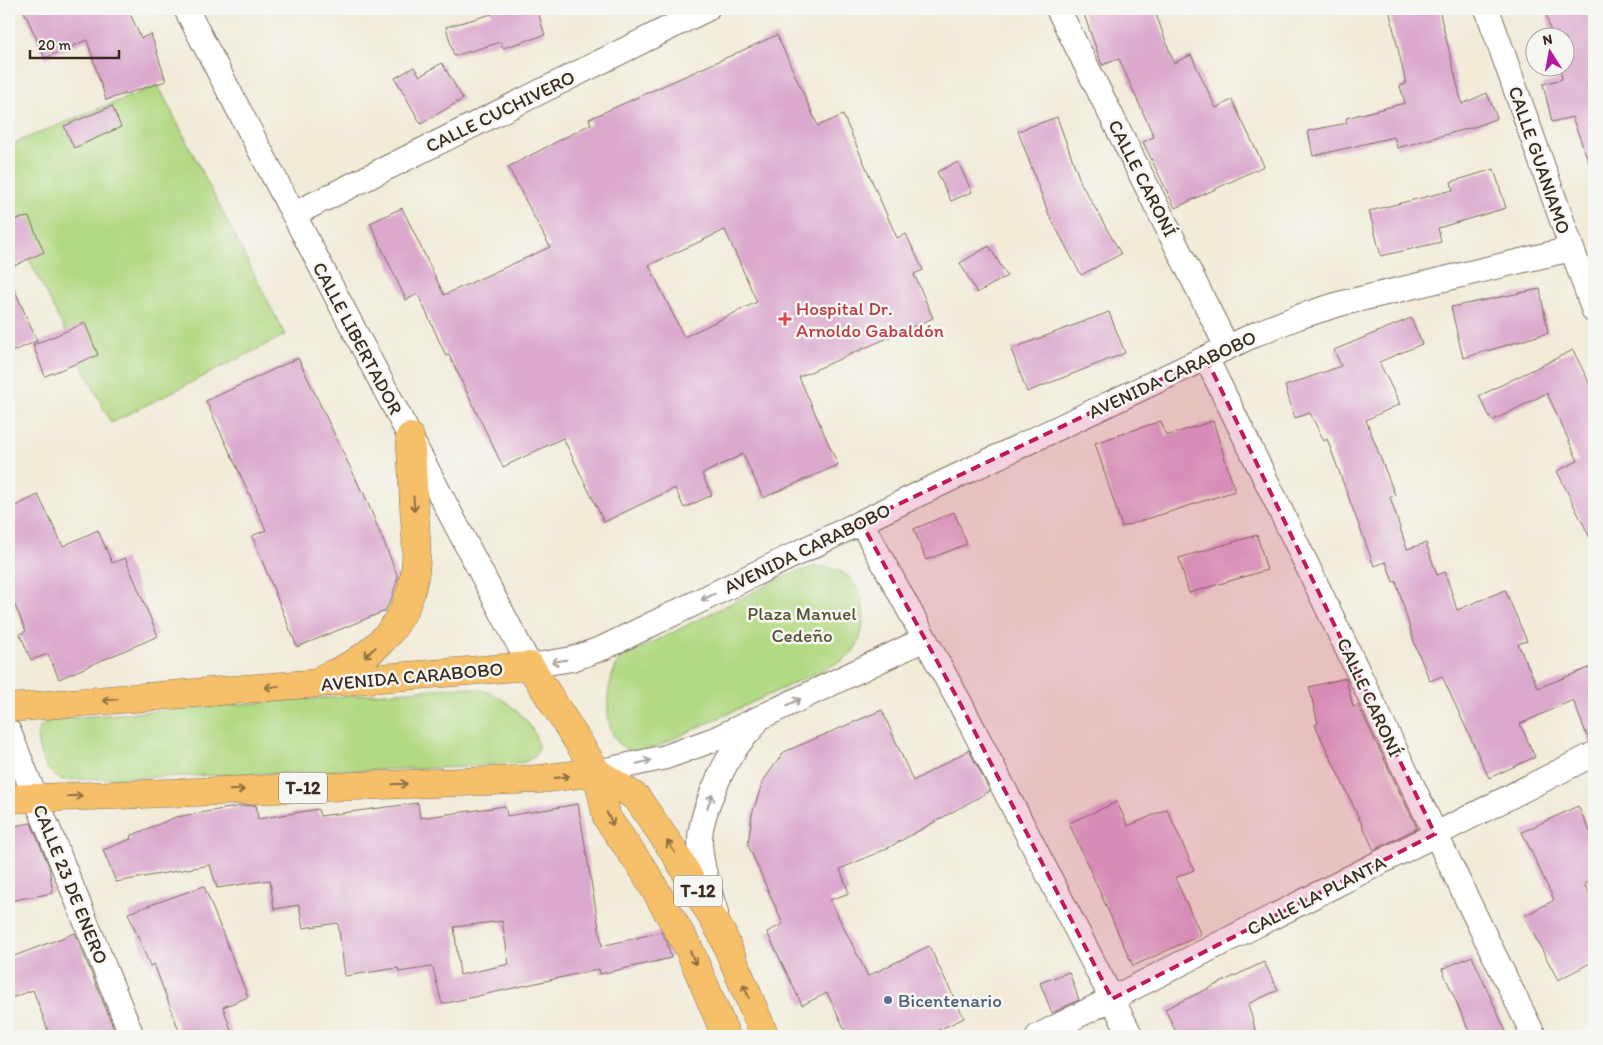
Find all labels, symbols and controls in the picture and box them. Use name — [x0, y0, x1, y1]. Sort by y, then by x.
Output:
scale bar — [30, 28, 119, 60]
north arrow — [1526, 28, 1576, 78]
text: N — [1541, 30, 1554, 49]
text: 20 m — [38, 36, 72, 54]
street label: CALLE CUCHIVERO — [422, 65, 579, 158]
street label: CALLE GUANIAMO — [1503, 83, 1576, 237]
street label: CALLE CARONÍ — [1103, 116, 1182, 241]
street label: CALLE LIBERTADOR — [308, 258, 408, 419]
place label: Hospital Dr. Arnoldo Gabaldón — [796, 297, 944, 342]
marker: Hospital Dr. Arnoldo Gabaldón — [778, 312, 792, 326]
street label: AVENIDA CARABOBO — [1085, 325, 1260, 423]
one-way arrow — [410, 495, 419, 511]
street label: AVENIDA CARABOBO — [720, 498, 894, 599]
one-way arrow — [700, 592, 715, 602]
park label: Plaza Manuel Cedeño — [747, 602, 857, 647]
street label: CALLE CARONÍ — [1332, 634, 1407, 760]
one-way arrow — [364, 646, 377, 657]
street label: AVENIDA CARABOBO — [320, 657, 504, 696]
one-way arrow — [551, 657, 567, 666]
one-way arrow — [264, 682, 280, 692]
one-way arrow — [102, 695, 118, 705]
one-way arrow — [787, 696, 802, 706]
one-way arrow — [636, 757, 652, 766]
road number: T-12 — [279, 772, 327, 804]
one-way arrow — [554, 772, 570, 782]
one-way arrow — [391, 780, 407, 789]
one-way arrow — [229, 786, 245, 795]
one-way arrow — [66, 791, 83, 801]
one-way arrow — [706, 794, 715, 809]
street label: CALLE 23 DE ENERO — [28, 801, 113, 967]
one-way arrow — [606, 811, 615, 826]
one-way arrow — [666, 841, 676, 855]
street label: CALLE LA PLANTA — [1243, 851, 1390, 940]
road number: T-12 — [674, 876, 722, 906]
one-way arrow — [688, 950, 698, 965]
one-way arrow — [740, 984, 750, 999]
place label: Bicentenario — [898, 989, 1002, 1012]
marker: Bicentenario — [882, 994, 894, 1006]

